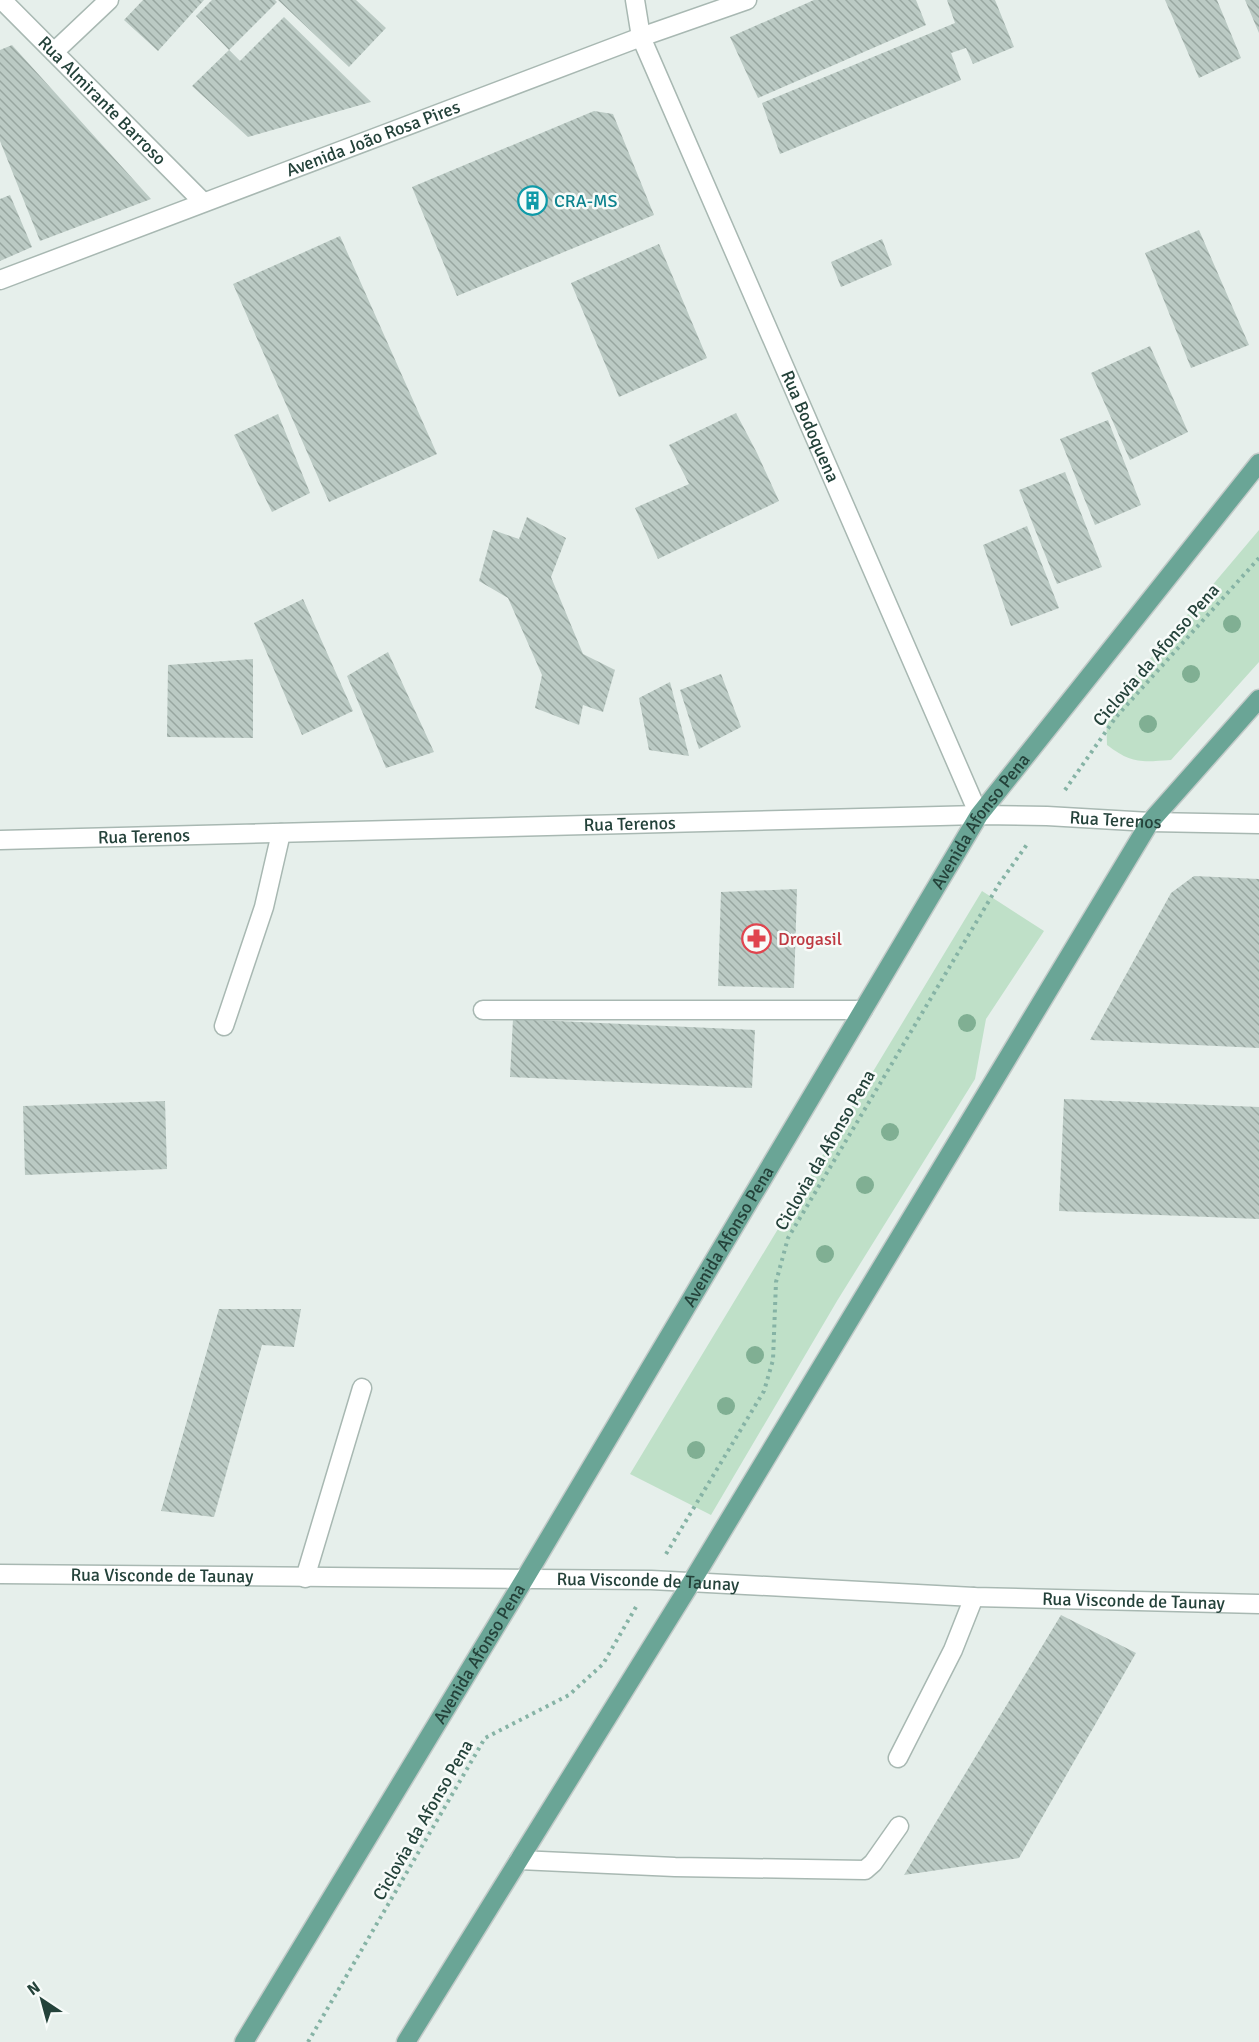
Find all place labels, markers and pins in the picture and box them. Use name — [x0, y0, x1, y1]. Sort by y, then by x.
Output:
building icon: CRA-MS — [517, 185, 549, 217]
place label: CRA-MS — [554, 190, 618, 212]
pharmacy icon: Drogasil — [741, 923, 773, 955]
place label: Drogasil — [778, 928, 842, 950]

